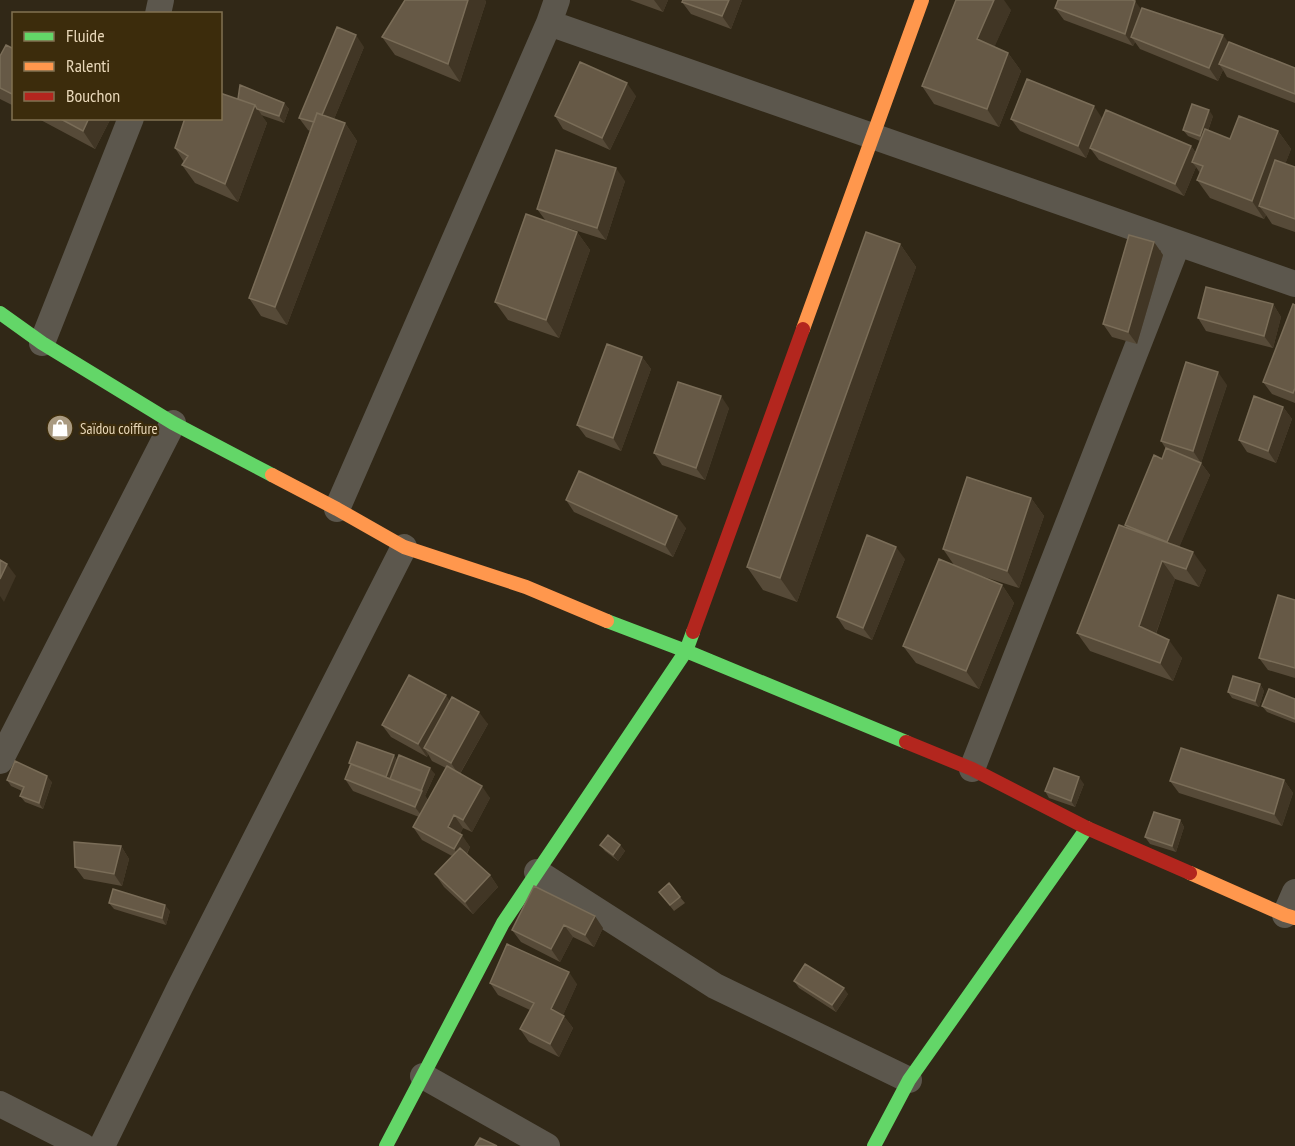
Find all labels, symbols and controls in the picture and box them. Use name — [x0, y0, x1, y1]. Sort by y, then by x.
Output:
legend — [12, 12, 222, 120]
text: Fluide — [66, 24, 105, 47]
text: Ralenti — [66, 54, 110, 77]
text: Bouchon — [66, 84, 120, 107]
shop icon: Saïdou coiffure — [45, 413, 75, 443]
place label: Saïdou coiffure — [80, 419, 158, 438]

